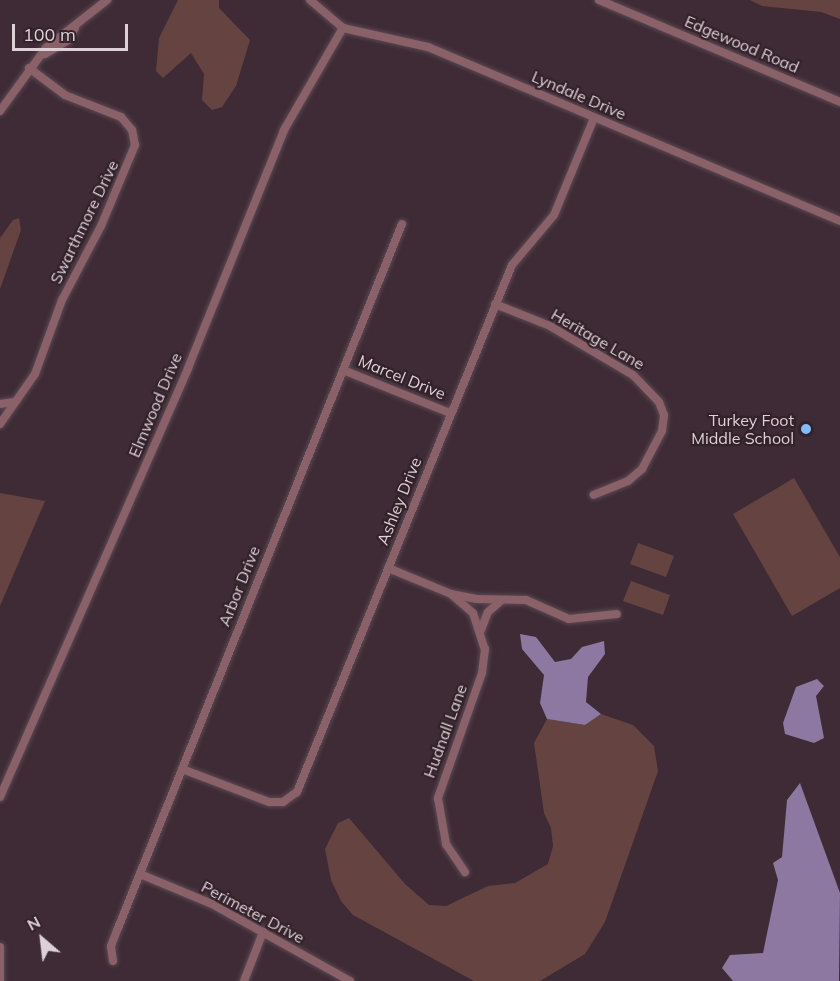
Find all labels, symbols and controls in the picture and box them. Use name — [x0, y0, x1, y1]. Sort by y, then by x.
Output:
street label: Edgewood Road — [682, 11, 802, 77]
scale bar — [15, 12, 130, 50]
text: 100 m — [23, 23, 76, 46]
street label: Lyndale Drive — [529, 67, 629, 123]
street label: Swarthmore Drive — [46, 157, 122, 287]
street label: Heritage Lane — [548, 305, 648, 373]
street label: Elmwood Drive — [124, 350, 186, 460]
street label: Marcel Drive — [356, 351, 448, 403]
place label: Turkey Foot Middle School — [691, 410, 794, 448]
marker: Turkey Foot Middle School — [799, 422, 813, 436]
street label: Ashley Drive — [373, 454, 425, 548]
street label: Arbor Drive — [214, 543, 264, 629]
street label: Hudnall Lane — [419, 682, 471, 780]
street label: Perimeter Drive — [198, 877, 308, 947]
north arrow — [12, 909, 72, 969]
text: N — [24, 911, 44, 935]

